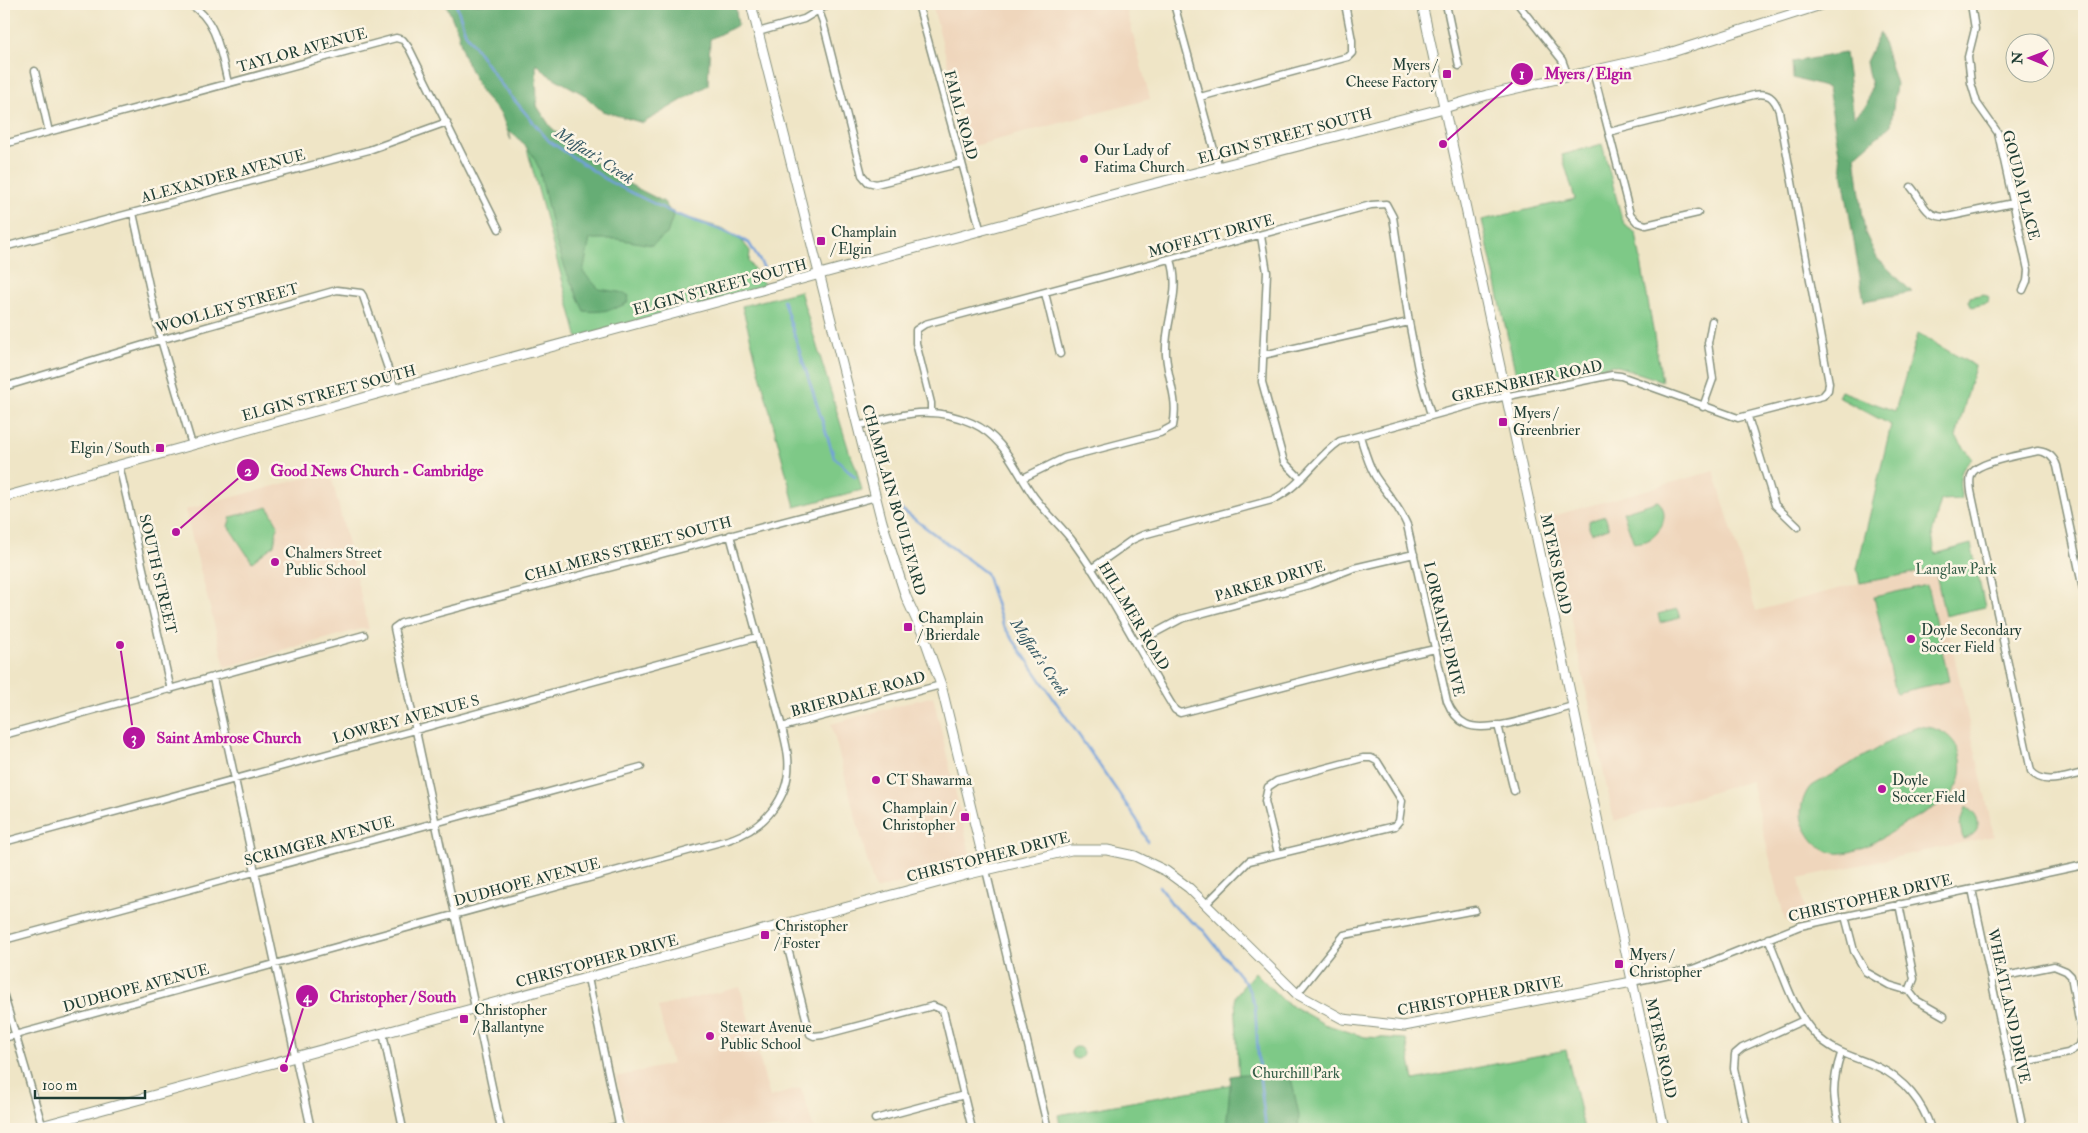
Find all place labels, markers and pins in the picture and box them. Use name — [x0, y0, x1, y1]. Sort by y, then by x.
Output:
place label: Myers / Cheese Factory — [1346, 56, 1439, 92]
callout: Myers / Elgin — [1509, 58, 1641, 89]
marker: Myers / Cheese Factory — [1441, 68, 1453, 80]
place label: Our Lady of Fatima Church — [1094, 141, 1185, 177]
marker: Our Lady of Fatima Church — [1078, 153, 1090, 165]
place label: Champlain / Elgin — [830, 223, 897, 259]
marker: Champlain / Elgin — [815, 235, 827, 247]
place label: Myers / Greenbrier — [1513, 404, 1580, 440]
marker: Myers / Greenbrier — [1497, 416, 1509, 428]
place label: Elgin / South — [70, 439, 150, 458]
marker: Elgin / South — [154, 442, 166, 454]
callout: Good News Church - Cambridge — [236, 455, 494, 486]
place label: Chalmers Street Public School — [285, 544, 382, 580]
marker: Chalmers Street Public School — [269, 556, 281, 568]
place label: Champlain / Brierdale — [917, 609, 984, 645]
marker: Champlain / Brierdale — [902, 621, 914, 633]
place label: Doyle Secondary Soccer Field — [1921, 621, 2022, 657]
marker: Doyle Secondary Soccer Field — [1905, 633, 1917, 645]
callout: Saint Ambrose Church — [121, 722, 311, 753]
place label: CT Shawarma — [886, 771, 973, 790]
place label: Doyle Soccer Field — [1892, 771, 1966, 807]
marker: CT Shawarma — [870, 774, 882, 786]
marker: Doyle Soccer Field — [1876, 783, 1888, 795]
place label: Champlain / Christopher — [882, 799, 957, 836]
marker: Champlain / Christopher — [959, 811, 971, 823]
place label: Christopher / Foster — [774, 917, 848, 953]
marker: Christopher / Foster — [759, 929, 771, 941]
place label: Myers / Christopher — [1629, 946, 1702, 983]
marker: Myers / Christopher — [1613, 958, 1625, 970]
callout: Christopher / South — [295, 981, 466, 1012]
place label: Christopher / Ballantyne — [473, 1001, 547, 1037]
marker: Christopher / Ballantyne — [458, 1013, 470, 1025]
place label: Stewart Avenue Public School — [720, 1018, 812, 1054]
marker: Stewart Avenue Public School — [704, 1030, 716, 1042]

